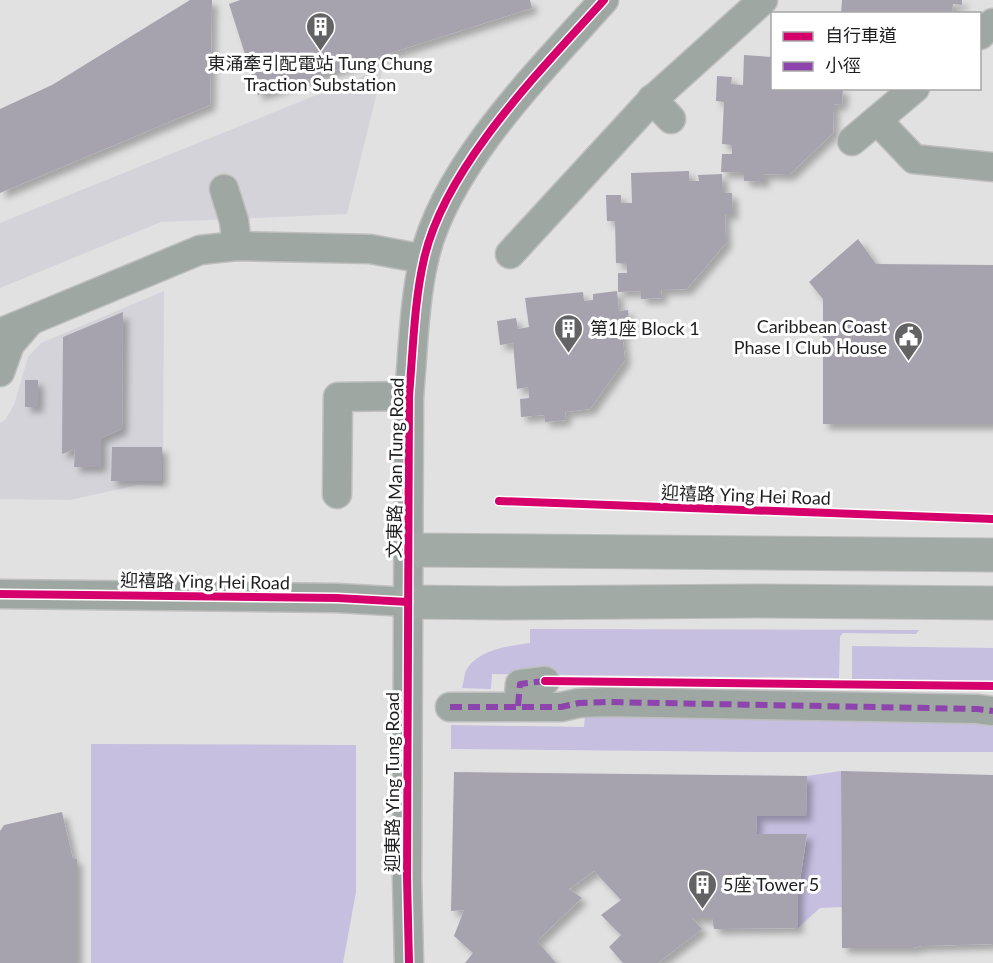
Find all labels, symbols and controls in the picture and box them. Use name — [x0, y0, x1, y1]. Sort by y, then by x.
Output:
building icon: 東涌牽引配電站 Tung Chung Traction Substation — [304, 10, 336, 52]
legend — [771, 12, 981, 90]
text: 自行車道 — [825, 24, 897, 46]
place label: 東涌牽引配電站 Tung Chung Traction Substation — [208, 52, 432, 95]
text: 小徑 — [825, 54, 861, 76]
building icon: 第1座 Block 1 — [553, 312, 585, 354]
place label: Caribbean Coast Phase I Club House — [734, 315, 888, 358]
place label: 第1座 Block 1 — [590, 317, 700, 339]
public building icon: Caribbean Coast Phase I Club House — [892, 320, 924, 362]
street label: 文東路 Man Tung Road — [382, 377, 408, 559]
street label: 迎禧路 Ying Hei Road — [661, 481, 831, 509]
street label: 迎禧路 Ying Hei Road — [120, 569, 290, 593]
street label: 迎東路 Ying Tung Road — [381, 692, 403, 872]
building icon: 5座 Tower 5 — [686, 868, 718, 910]
place label: 5座 Tower 5 — [723, 873, 819, 895]

